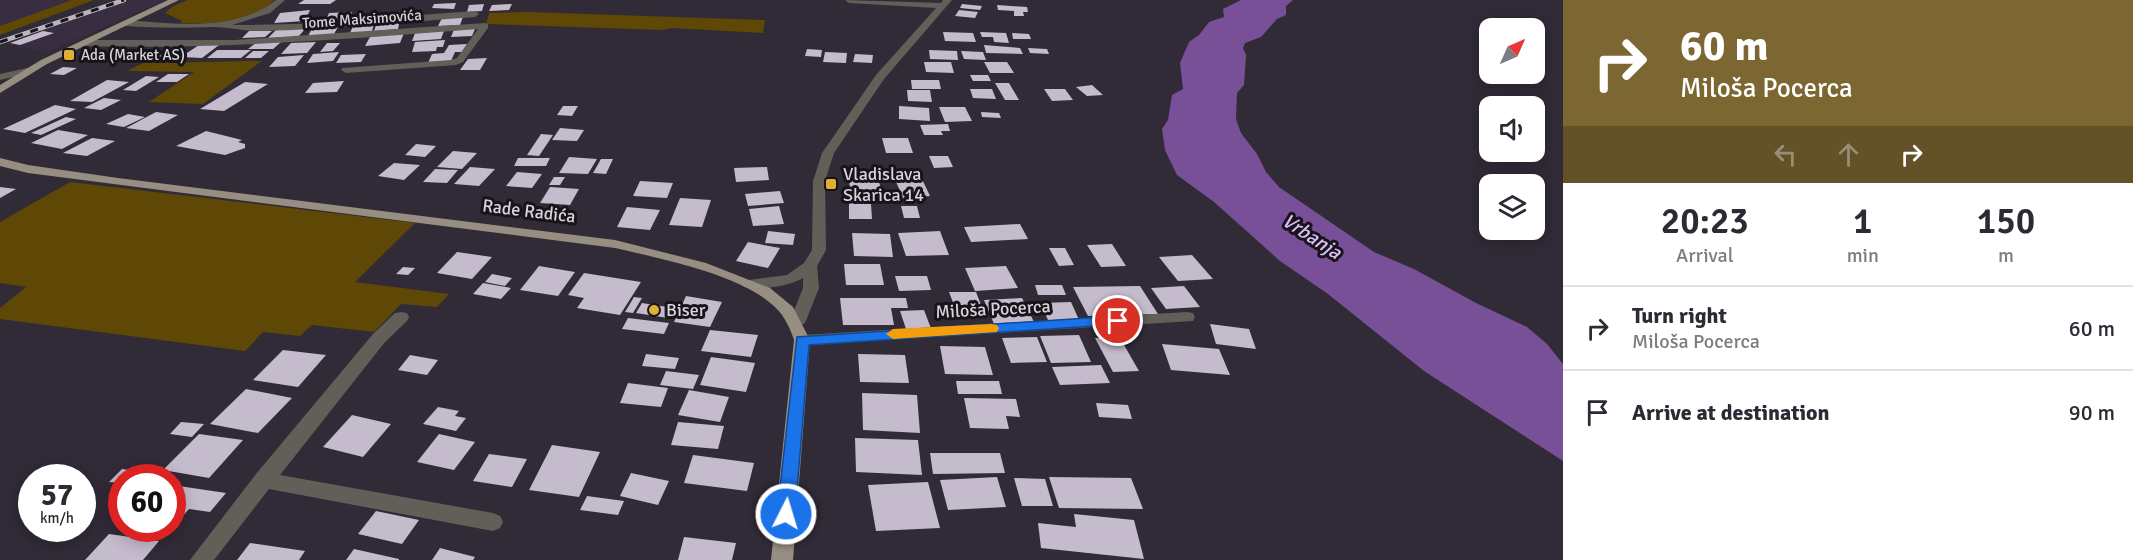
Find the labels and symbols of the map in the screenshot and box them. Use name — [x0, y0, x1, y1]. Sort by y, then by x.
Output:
street label: Tome Maksimovića — [302, 6, 422, 32]
north arrow — [1479, 18, 1545, 84]
place label: Ada (Market AS) — [81, 46, 185, 64]
marker: Ada (Market AS) — [62, 48, 76, 62]
place label: Vladislava Skarica 14 — [843, 163, 924, 206]
marker: Vladislava Skarica 14 — [824, 177, 838, 191]
street label: Rade Radića — [481, 194, 577, 228]
water label: Vrbanja — [1277, 208, 1347, 265]
street label: Miloša Pocerca — [935, 295, 1051, 323]
pin — [1092, 295, 1143, 346]
place label: Biser — [666, 299, 706, 321]
marker: Biser — [647, 303, 661, 317]
speed limit sign: 60 — [108, 464, 186, 542]
position arrow — [754, 482, 818, 546]

